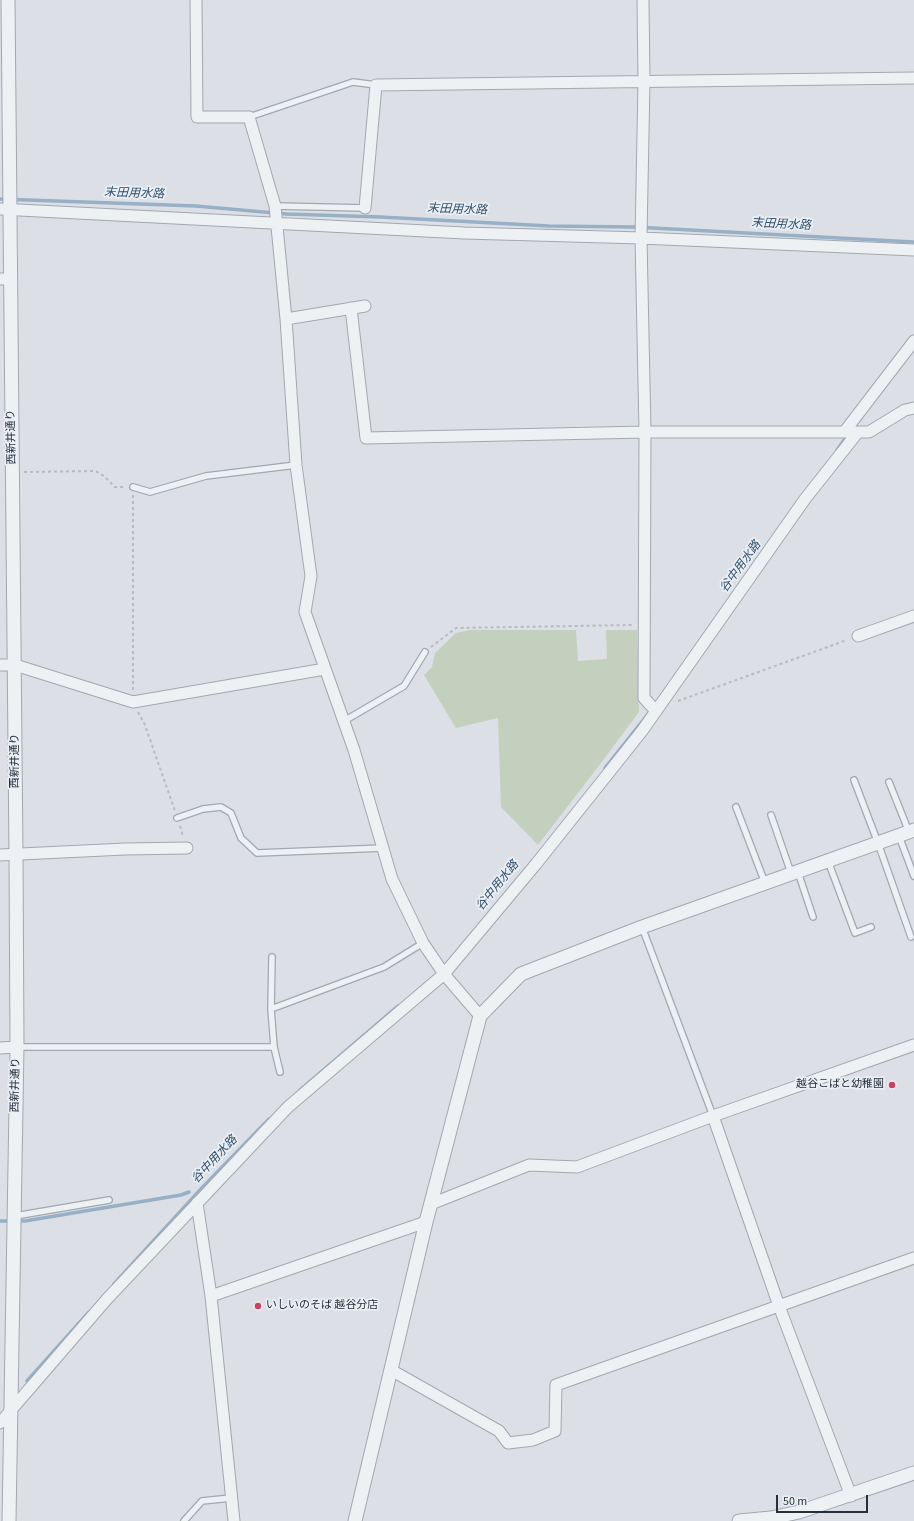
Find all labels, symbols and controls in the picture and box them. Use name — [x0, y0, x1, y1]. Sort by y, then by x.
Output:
water label: 末田用水路 — [104, 186, 164, 202]
water label: 末田用水路 — [427, 202, 487, 218]
water label: 末田用水路 — [751, 216, 811, 234]
street label: 西新井通り — [5, 409, 19, 465]
water label: 谷中用水路 — [718, 538, 764, 596]
street label: 西新井通り — [9, 734, 23, 788]
water label: 谷中用水路 — [474, 858, 522, 914]
street label: 西新井通り — [9, 1057, 23, 1113]
place label: 越谷こばと幼稚園 — [796, 1078, 884, 1092]
marker: 越谷こばと幼稚園 — [887, 1080, 897, 1090]
water label: 谷中用水路 — [189, 1133, 241, 1187]
place label: いしいのそば 越谷分店 — [266, 1299, 378, 1313]
marker: いしいのそば 越谷分店 — [253, 1301, 263, 1311]
scale bar — [778, 1487, 870, 1513]
text: 50 m — [783, 1493, 807, 1510]

